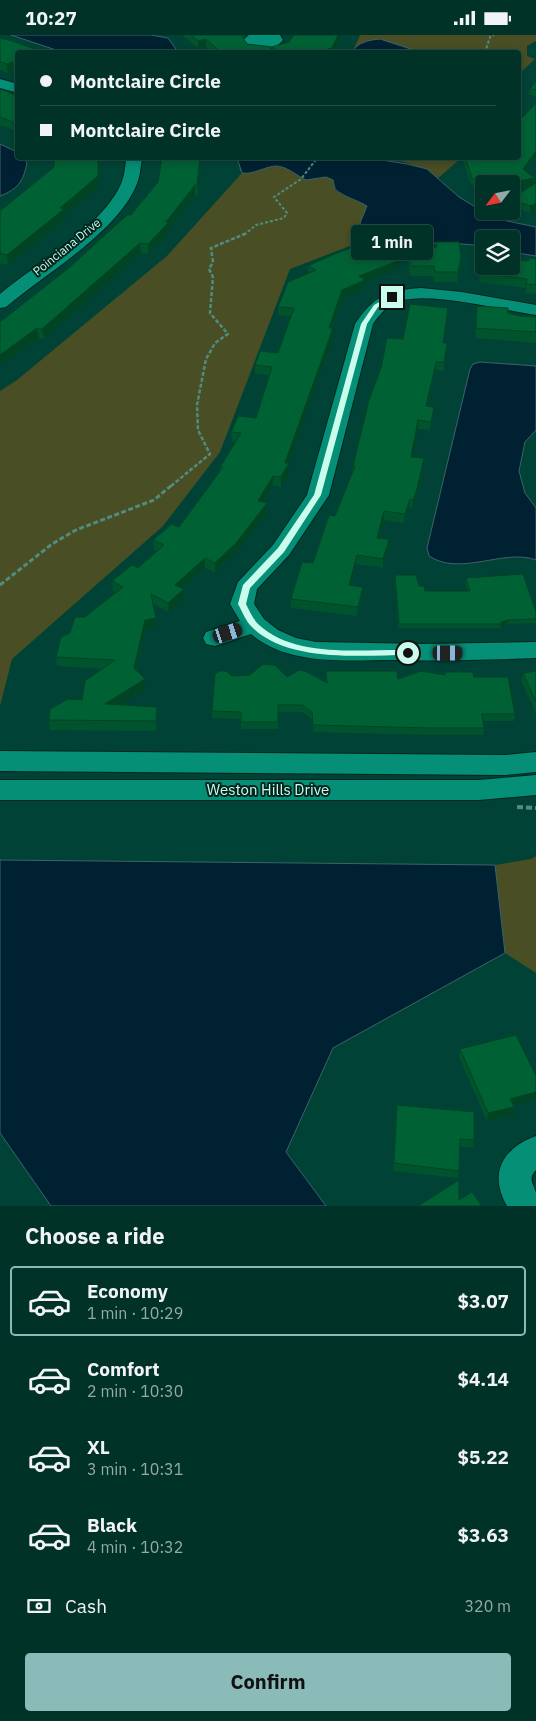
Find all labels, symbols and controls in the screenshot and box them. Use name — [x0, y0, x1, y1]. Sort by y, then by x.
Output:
text: 10:27 — [25, 6, 77, 30]
text: Montclaire Circle — [70, 69, 221, 93]
text: Montclaire Circle — [70, 118, 221, 142]
north arrow — [475, 175, 520, 220]
map controls — [475, 175, 520, 275]
street label: Poinciana Drive — [30, 214, 104, 279]
callout: 1 min — [351, 225, 433, 259]
button: layers — [475, 230, 520, 275]
text: 1 min — [371, 232, 413, 252]
route end — [381, 286, 403, 308]
car — [211, 621, 244, 645]
route start — [397, 642, 419, 664]
car — [433, 646, 463, 661]
street label: Weston Hills Drive — [207, 780, 329, 799]
text: Choose a ride — [25, 1221, 165, 1250]
icon: car — [27, 1279, 72, 1324]
text: Economy — [87, 1279, 168, 1303]
text: $3.07 — [457, 1289, 509, 1313]
text: 1 min · 10:29 — [87, 1303, 183, 1323]
icon: car — [27, 1357, 72, 1402]
text: Comfort — [87, 1357, 160, 1381]
text: $4.14 — [457, 1367, 509, 1391]
text: 2 min · 10:30 — [87, 1381, 183, 1401]
icon: car — [27, 1435, 72, 1480]
text: XL — [87, 1435, 110, 1459]
text: $5.22 — [457, 1445, 509, 1469]
text: 3 min · 10:31 — [87, 1459, 183, 1479]
icon: car — [27, 1513, 72, 1558]
text: Black — [87, 1513, 137, 1537]
text: $3.63 — [457, 1523, 509, 1547]
text: 4 min · 10:32 — [87, 1537, 183, 1557]
icon: cash — [25, 1592, 53, 1620]
text: Cash — [65, 1594, 107, 1618]
text: 320 m — [464, 1596, 511, 1616]
button: Confirm — [25, 1653, 511, 1711]

